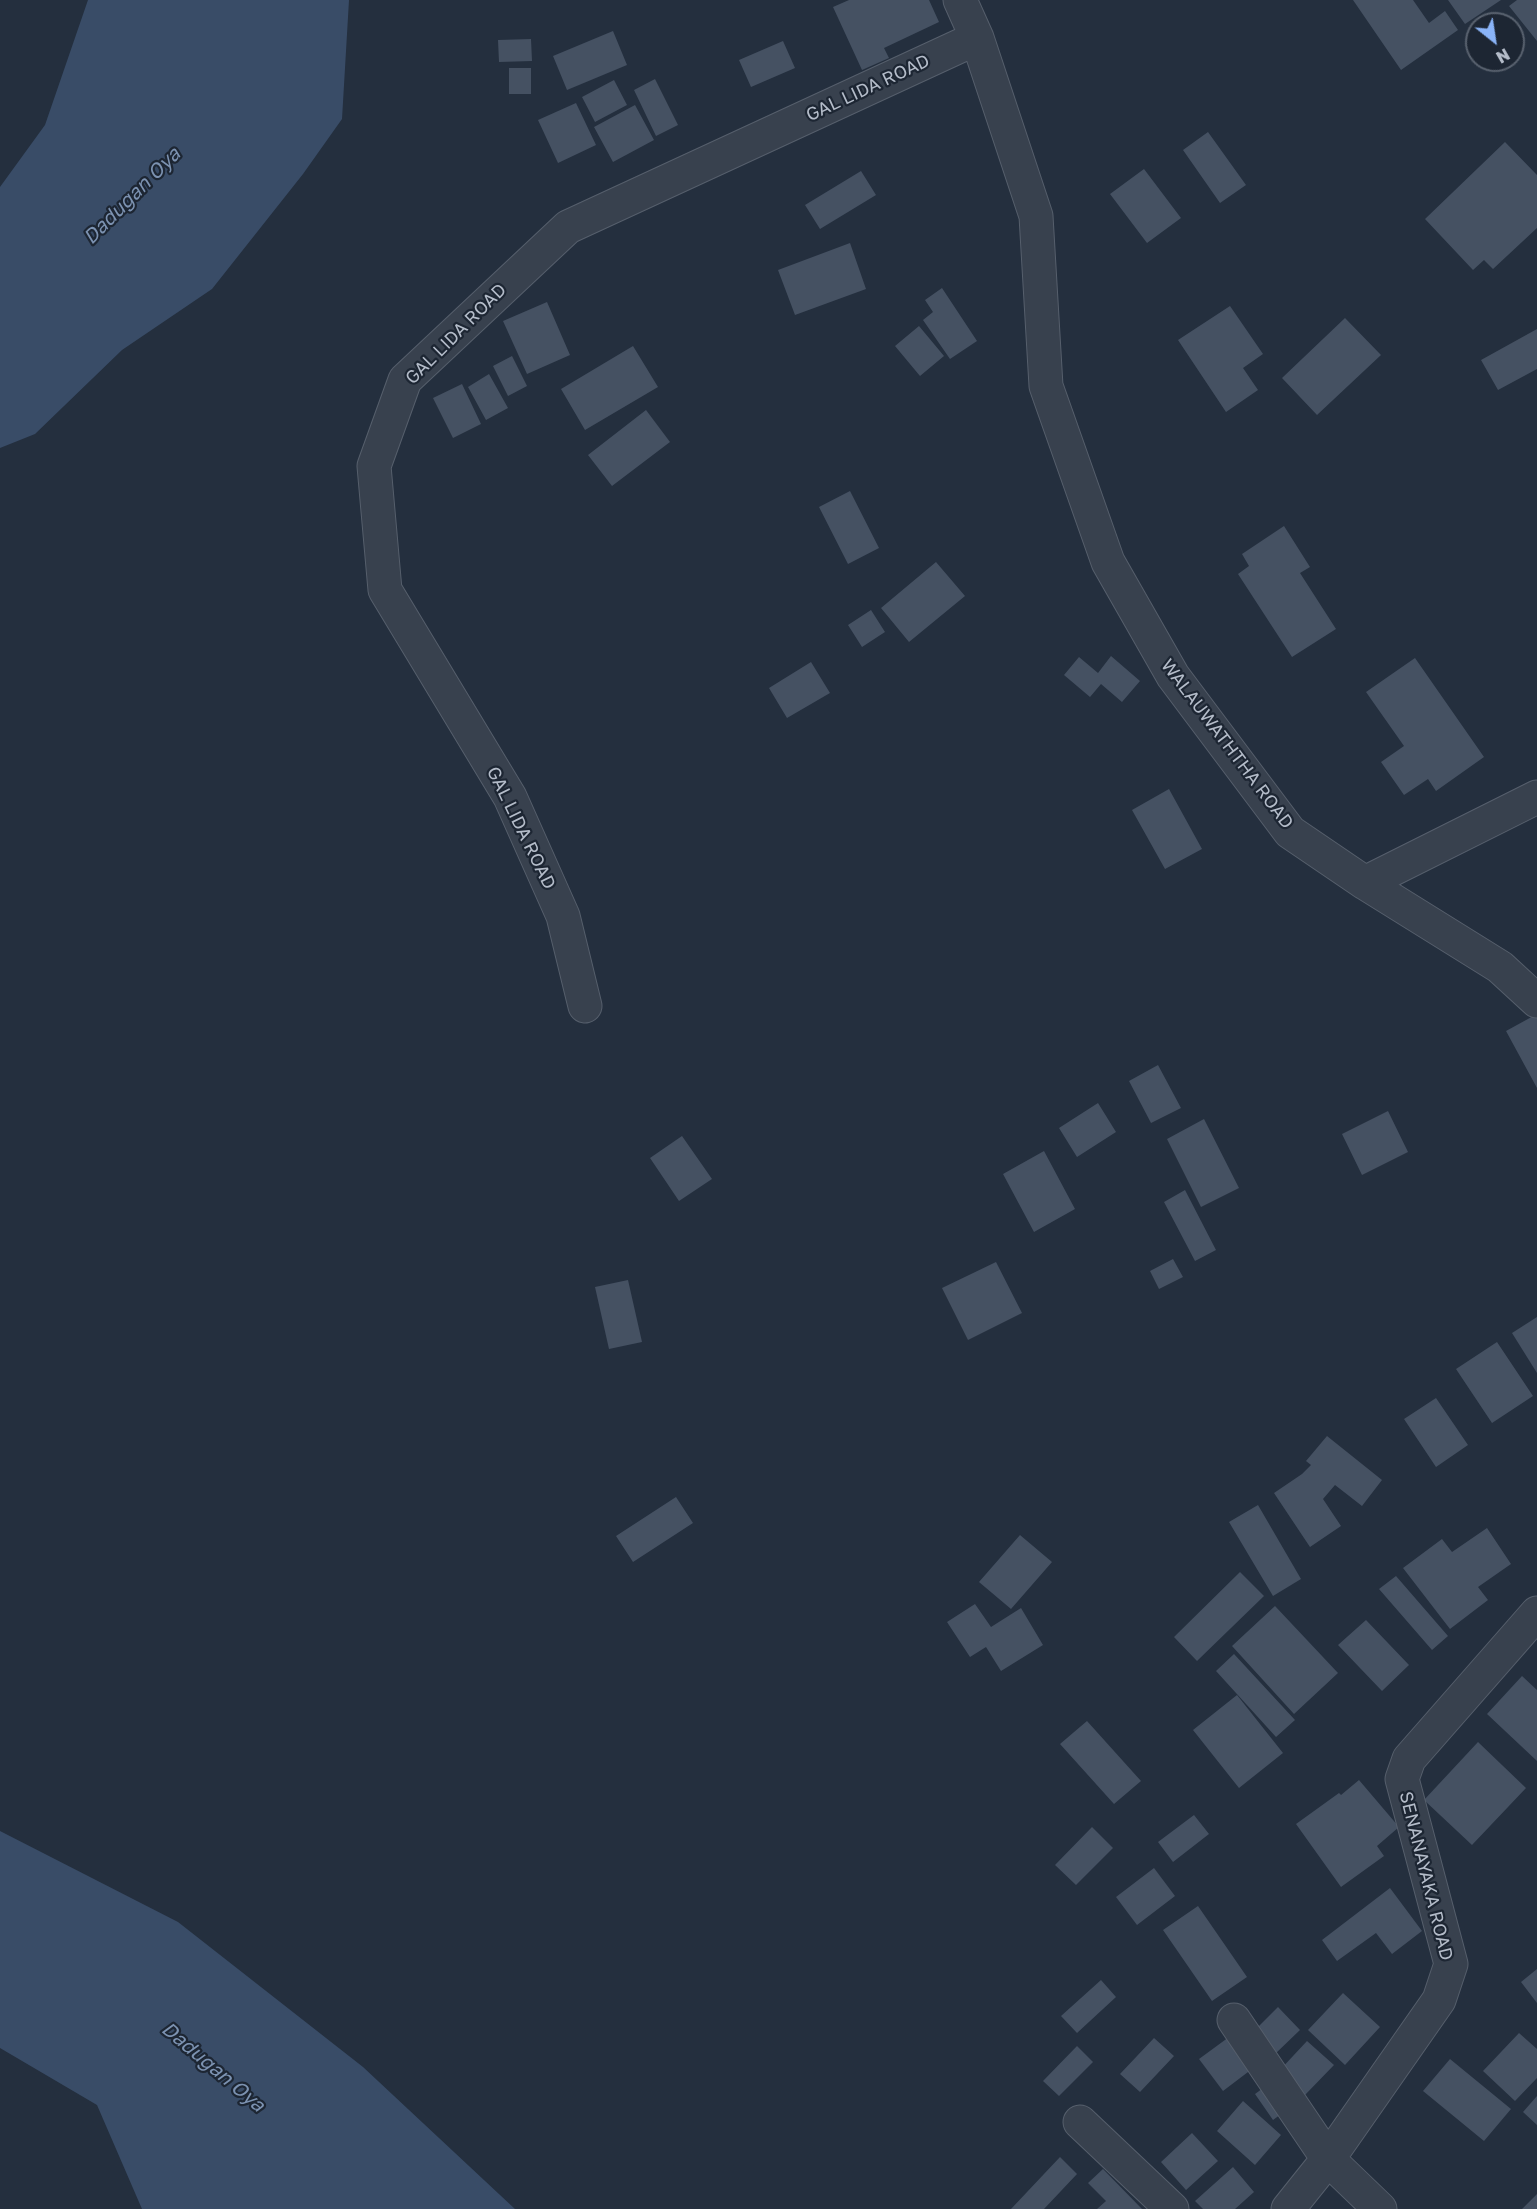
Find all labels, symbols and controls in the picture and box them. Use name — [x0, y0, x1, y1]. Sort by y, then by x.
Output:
north arrow — [1465, 12, 1525, 72]
text: N — [1493, 44, 1513, 68]
street label: GAL LIDA ROAD — [803, 50, 933, 126]
water label: Dadugan Oya — [79, 143, 185, 249]
street label: GAL LIDA ROAD — [401, 279, 511, 389]
street label: WALAUWATHTHA ROAD — [1156, 655, 1298, 833]
street label: GAL LIDA ROAD — [482, 763, 560, 893]
street label: SENANAYAKA ROAD — [1395, 1789, 1457, 1963]
water label: Dadugan Oya — [157, 2017, 269, 2117]

